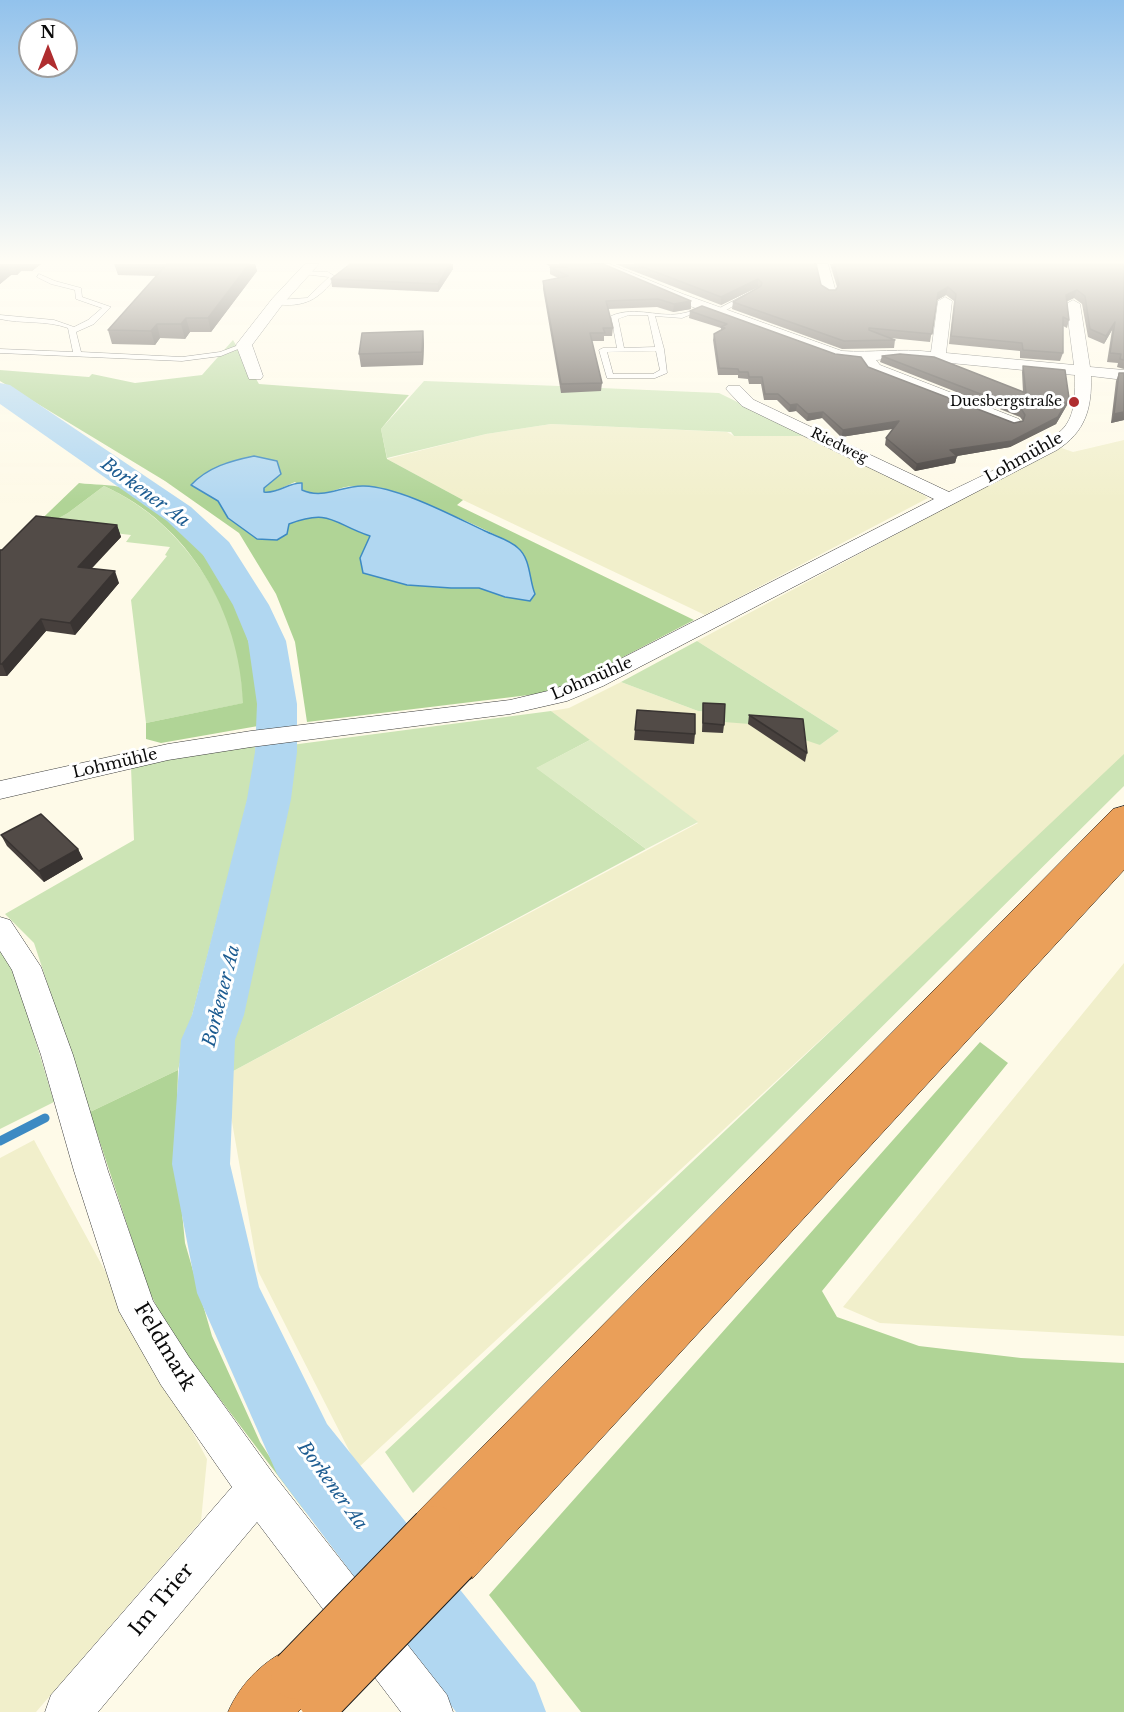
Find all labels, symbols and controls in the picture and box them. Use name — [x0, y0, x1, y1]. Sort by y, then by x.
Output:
north arrow — [18, 18, 78, 78]
text: N — [40, 22, 56, 42]
place label: Duesbergstraße — [950, 394, 1062, 410]
marker: Duesbergstraße — [1067, 395, 1081, 409]
street label: Riedweg — [808, 425, 870, 467]
street label: Lohmühle — [982, 429, 1066, 487]
water label: Borkener Aa — [97, 454, 193, 532]
street label: Lohmühle — [548, 653, 636, 705]
street label: Lohmühle — [71, 745, 159, 783]
water label: Borkener Aa — [199, 943, 245, 1049]
street label: Feldmark — [128, 1299, 200, 1395]
water label: Borkener Aa — [293, 1438, 371, 1534]
street label: Im Trier — [125, 1559, 199, 1641]

